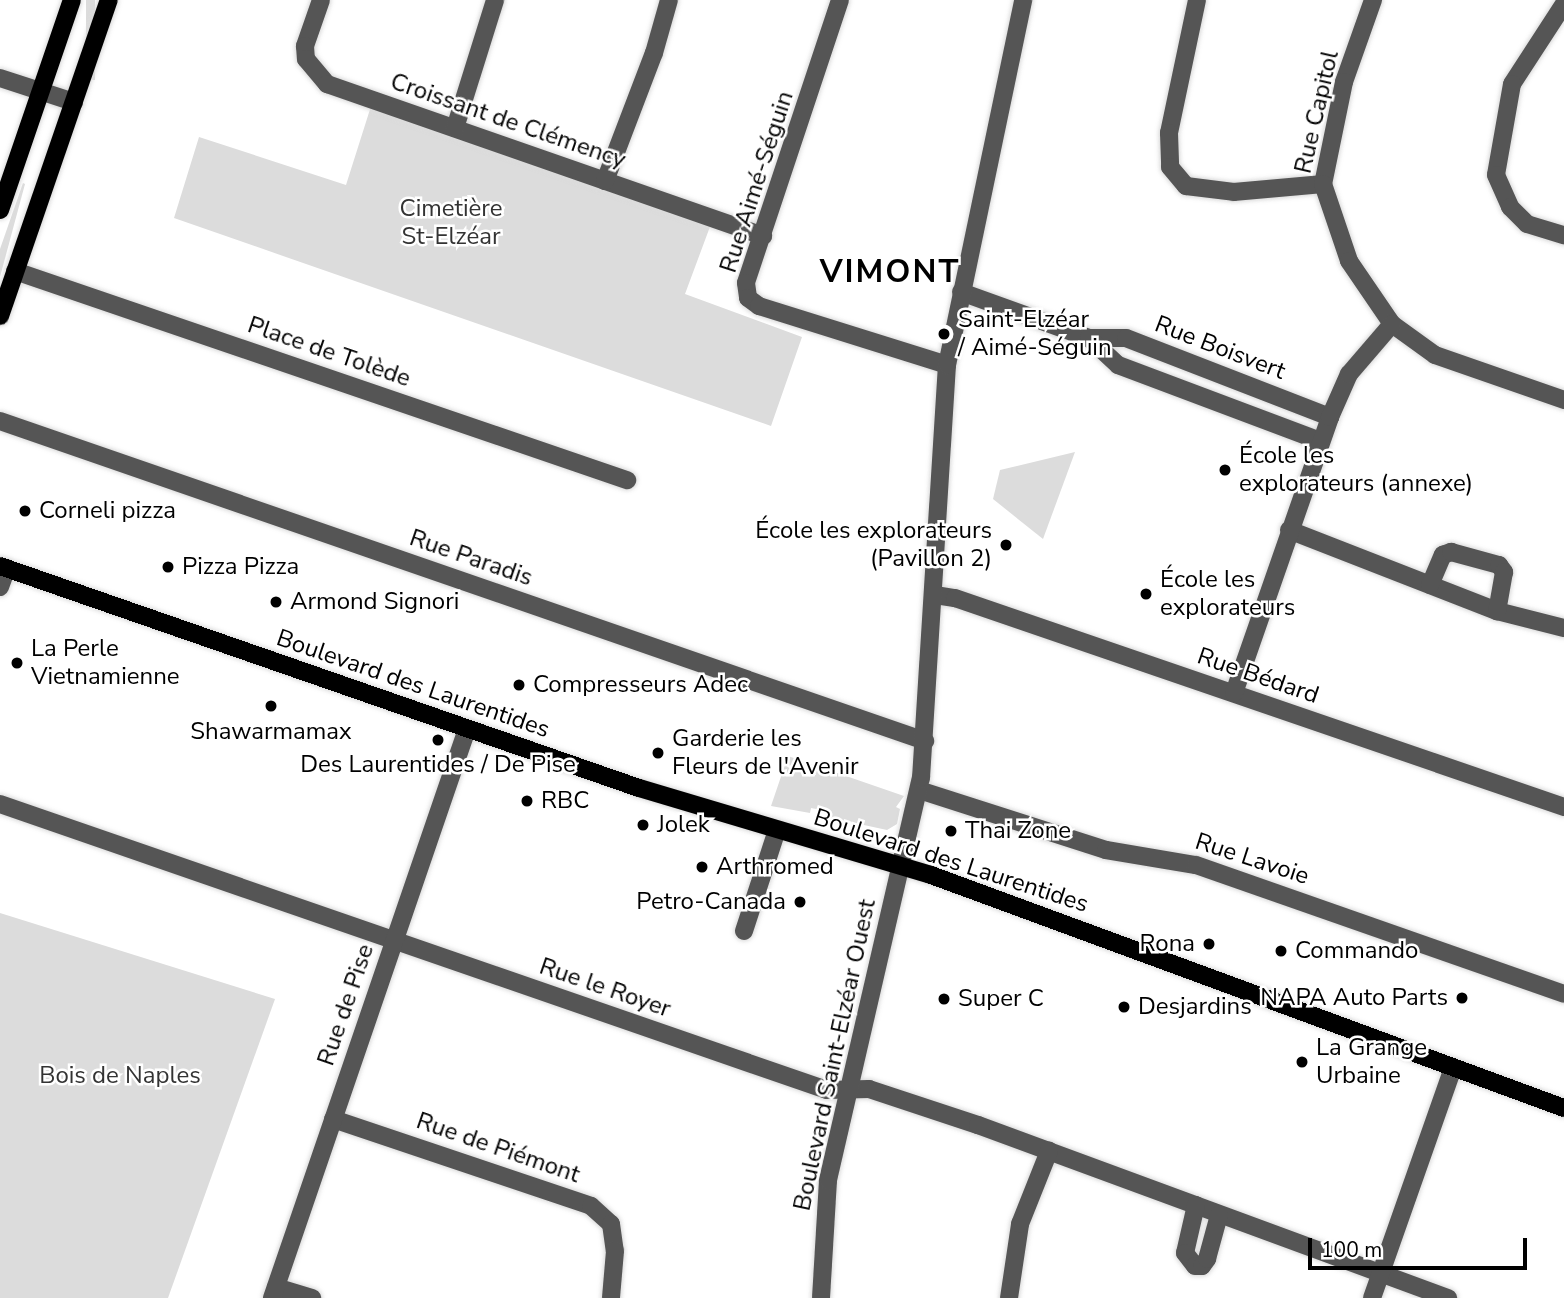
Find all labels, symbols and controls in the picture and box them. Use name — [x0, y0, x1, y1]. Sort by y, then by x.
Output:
street label: Rue Capitol — [1289, 48, 1345, 176]
street label: Croissant de Clémency — [387, 67, 629, 175]
street label: Rue Aimé-Séguin — [714, 88, 800, 276]
park label: Cimetière St-Elzéar — [400, 195, 502, 251]
district label: VIMONT — [820, 253, 960, 291]
place label: Saint-Elzéar / Aimé-Séguin — [958, 306, 1112, 362]
street label: Rue Boisvert — [1151, 310, 1289, 386]
street label: Place de Tolède — [244, 311, 414, 393]
marker: Saint-Elzéar / Aimé-Séguin — [936, 326, 952, 342]
place label: École les explorateurs (annexe) — [1239, 442, 1473, 498]
marker: École les explorateurs (annexe) — [1217, 462, 1233, 478]
place label: Corneli pizza — [39, 497, 176, 525]
marker: Corneli pizza — [17, 503, 33, 519]
place label: École les explorateurs (Pavillon 2) — [755, 517, 992, 573]
street label: Rue Paradis — [406, 524, 536, 592]
marker: École les explorateurs (Pavillon 2) — [998, 537, 1014, 553]
place label: Pizza Pizza — [182, 553, 299, 581]
marker: Pizza Pizza — [160, 559, 176, 575]
place label: École les explorateurs — [1160, 566, 1295, 622]
marker: École les explorateurs — [1138, 586, 1154, 602]
place label: Armond Signori — [290, 588, 459, 616]
marker: Armond Signori — [268, 594, 284, 610]
street label: Boulevard des Laurentides — [273, 624, 553, 744]
place label: La Perle Vietnamienne — [31, 635, 180, 691]
street label: Rue Bédard — [1193, 642, 1323, 710]
marker: La Perle Vietnamienne — [9, 655, 25, 671]
place label: Compresseurs Adec — [533, 671, 748, 699]
marker: Compresseurs Adec — [511, 677, 527, 693]
marker: Shawarmamax — [263, 698, 279, 714]
place label: Shawarmamax — [190, 718, 352, 746]
place label: Garderie les Fleurs de l'Avenir — [672, 725, 859, 781]
marker: Des Laurentides / De Pise — [430, 732, 446, 748]
marker: Garderie les Fleurs de l'Avenir — [650, 745, 666, 761]
place label: Des Laurentides / De Pise — [300, 751, 576, 779]
place label: RBC — [541, 787, 589, 815]
marker: RBC — [519, 793, 535, 809]
street label: Boulevard des Laurentides — [810, 803, 1092, 919]
place label: Jolek — [657, 811, 710, 839]
marker: Jolek — [635, 817, 651, 833]
place label: Thai Zone — [965, 817, 1071, 845]
marker: Thai Zone — [943, 823, 959, 839]
street label: Rue Lavoie — [1191, 827, 1313, 891]
place label: Arthromed — [716, 853, 834, 881]
marker: Arthromed — [694, 859, 710, 875]
place label: Petro-Canada — [636, 888, 786, 916]
marker: Petro-Canada — [792, 894, 808, 910]
street label: Boulevard Saint-Elzéar Ouest — [788, 897, 882, 1213]
place label: Rona — [1140, 930, 1195, 958]
marker: Rona — [1201, 936, 1217, 952]
place label: Commando — [1295, 937, 1418, 965]
street label: Rue de Pise — [312, 941, 380, 1069]
marker: Commando — [1273, 943, 1289, 959]
street label: Rue le Royer — [536, 952, 674, 1024]
place label: NAPA Auto Parts — [1260, 984, 1448, 1012]
place label: Super C — [958, 985, 1044, 1013]
marker: NAPA Auto Parts — [1454, 990, 1470, 1006]
marker: Super C — [936, 991, 952, 1007]
place label: Desjardins — [1138, 993, 1252, 1021]
marker: Desjardins — [1116, 999, 1132, 1015]
place label: La Grange Urbaine — [1316, 1034, 1427, 1090]
marker: La Grange Urbaine — [1294, 1054, 1310, 1070]
park label: Bois de Naples — [39, 1062, 201, 1090]
street label: Rue de Piémont — [413, 1107, 583, 1189]
scale bar — [1312, 1224, 1531, 1268]
text: 100 m — [1321, 1236, 1382, 1264]

